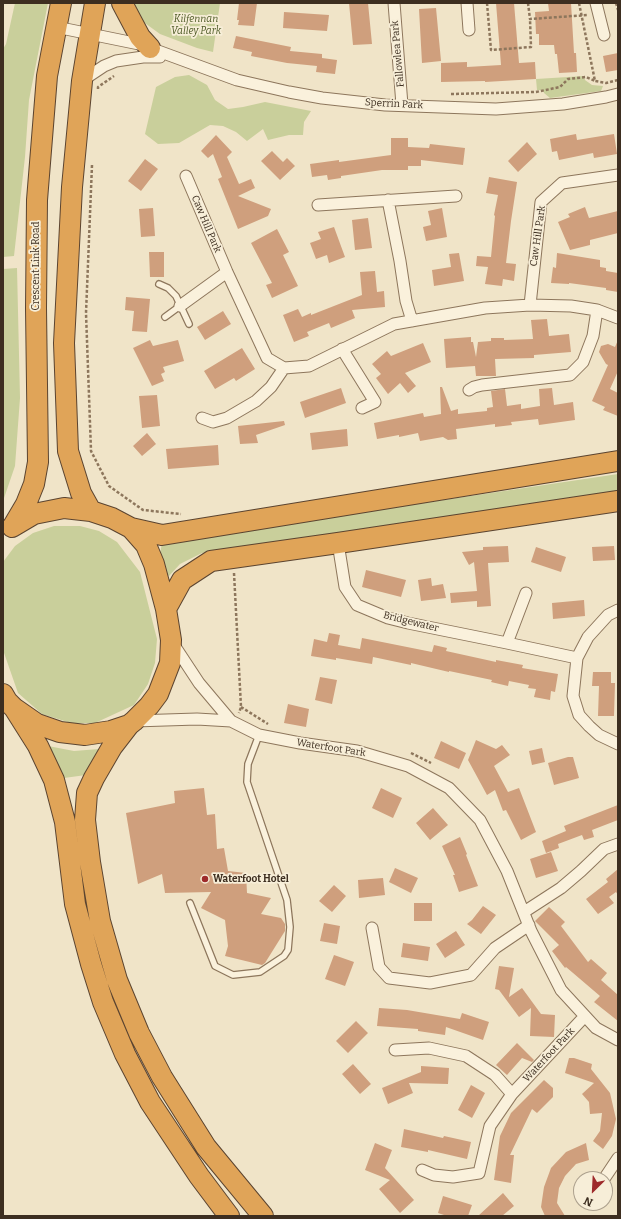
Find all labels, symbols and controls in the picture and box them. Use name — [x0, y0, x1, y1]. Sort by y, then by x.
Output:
park label: Kilfennan Valley Park — [171, 13, 221, 36]
street label: Fallowlea Park — [389, 20, 407, 88]
street label: Sperrin Park — [365, 96, 423, 112]
street label: Caw Hill Park — [189, 193, 223, 255]
street label: Caw Hill Park — [528, 205, 548, 267]
street label: Crescent Link Road — [30, 222, 42, 310]
street label: Bridgewater — [382, 609, 440, 635]
street label: Waterfoot Park — [296, 737, 366, 759]
place label: Waterfoot Hotel — [213, 873, 289, 885]
marker: Waterfoot Hotel — [200, 874, 210, 884]
street label: Waterfoot Park — [521, 1025, 577, 1085]
north arrow — [573, 1171, 613, 1211]
text: N — [582, 1194, 595, 1209]

